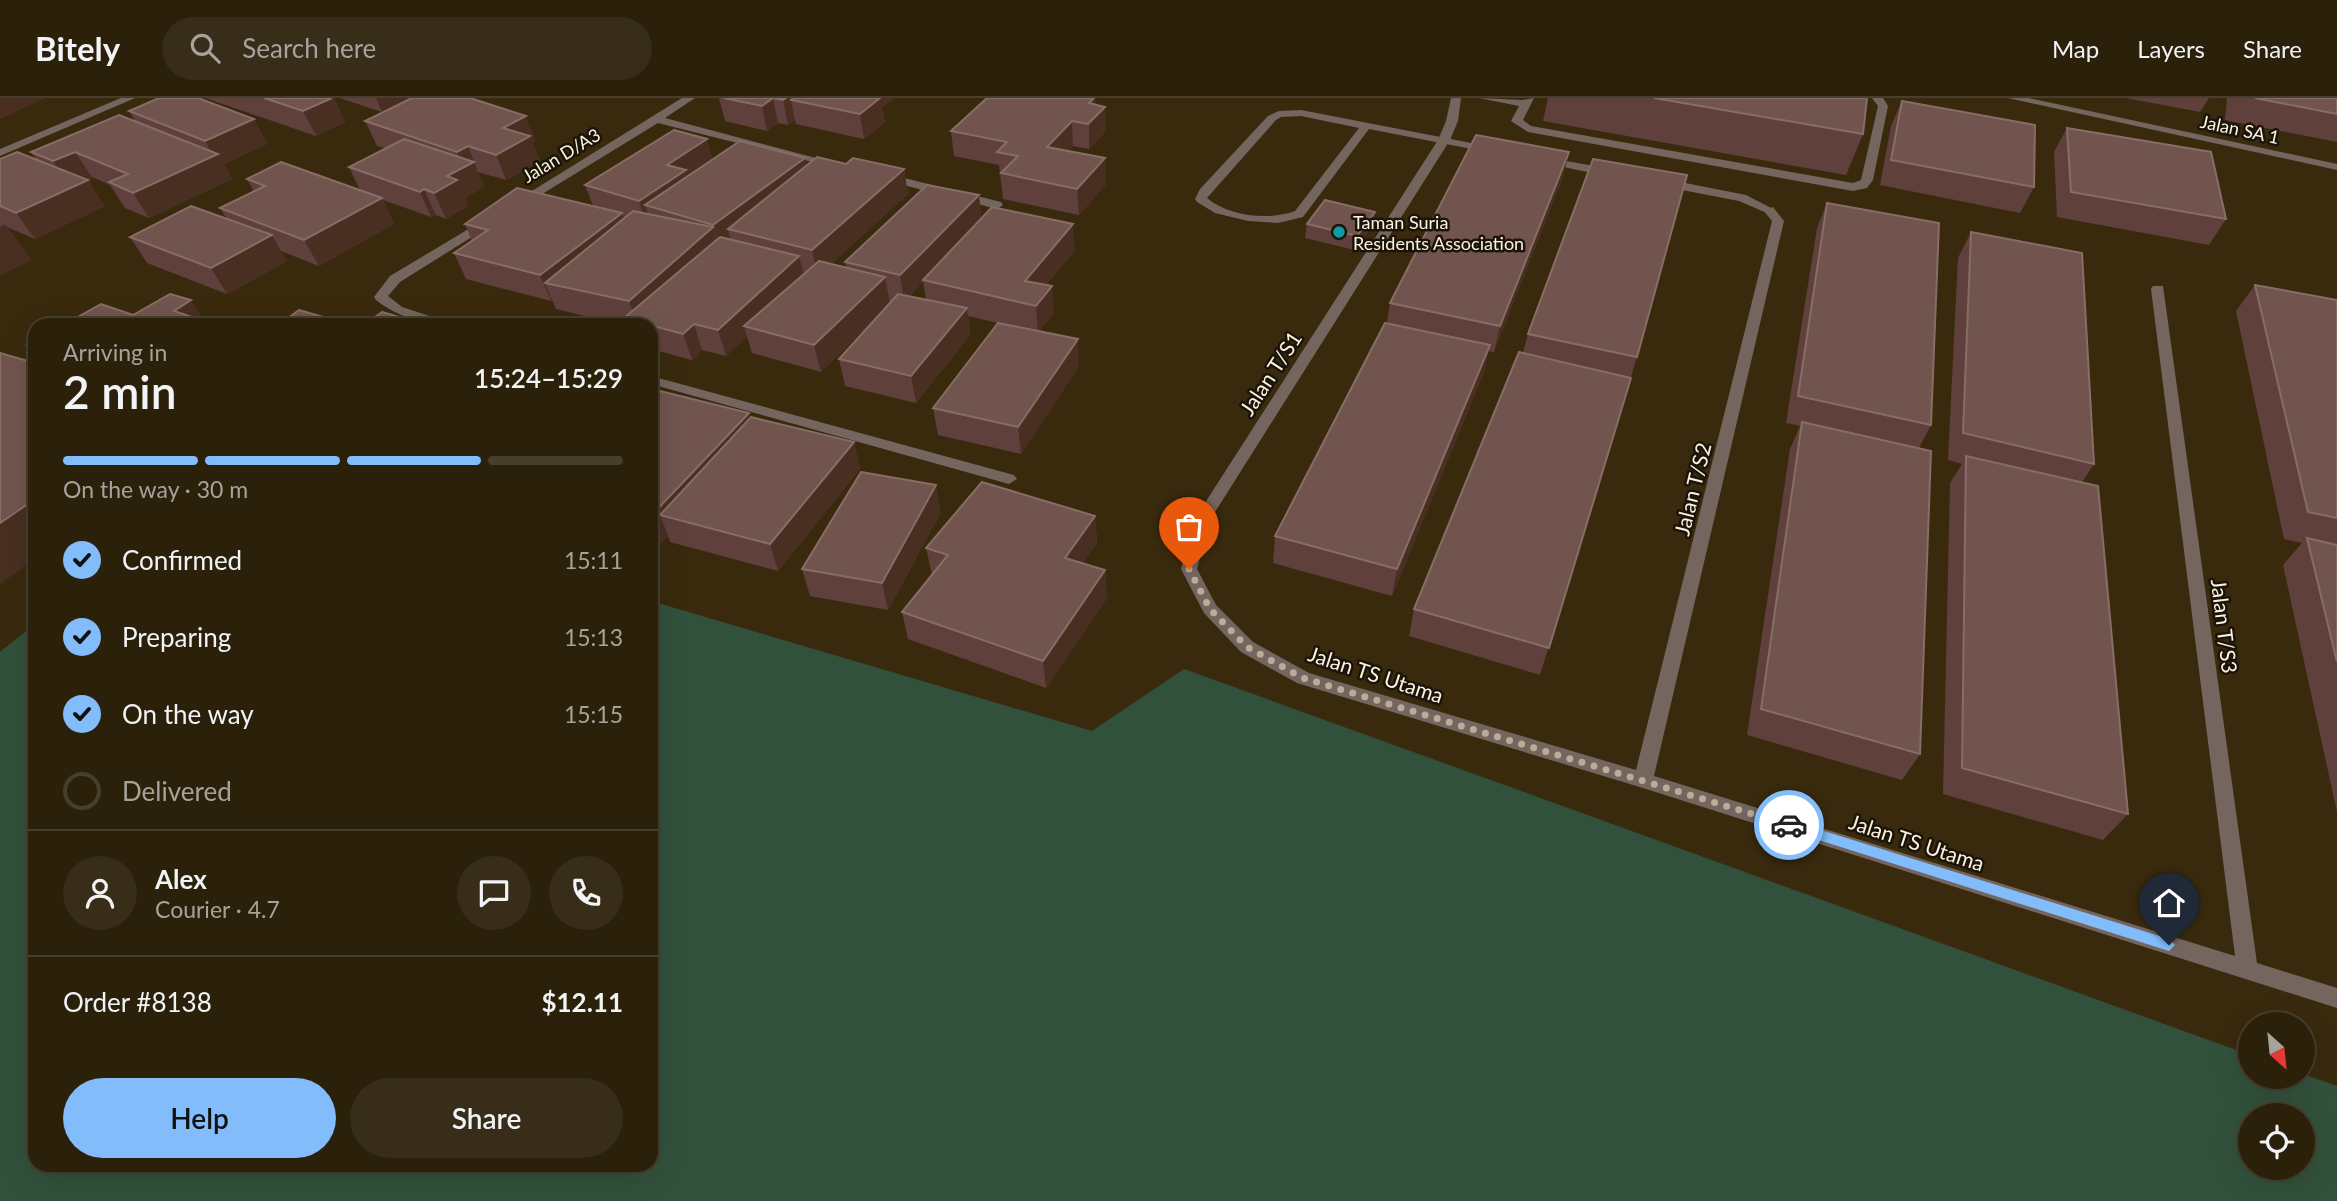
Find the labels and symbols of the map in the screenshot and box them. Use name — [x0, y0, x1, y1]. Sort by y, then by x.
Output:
street label: Jalan SA 1 — [2198, 110, 2282, 148]
street label: Jalan D/A3 — [518, 123, 604, 187]
place label: Taman Suria Residents Association — [1353, 211, 1524, 254]
marker: Taman Suria Residents Association — [1331, 224, 1347, 240]
street label: Jalan T/S1 — [1234, 326, 1306, 420]
street label: Jalan T/S2 — [1668, 440, 1716, 538]
pin — [1159, 497, 1219, 569]
street label: Jalan T/S3 — [2207, 577, 2243, 675]
street label: Jalan TS Utama — [1305, 640, 1447, 708]
courier — [1754, 790, 1824, 860]
street label: Jalan TS Utama — [1846, 808, 1988, 876]
pin — [2139, 873, 2199, 945]
north arrow — [2238, 1012, 2315, 1088]

